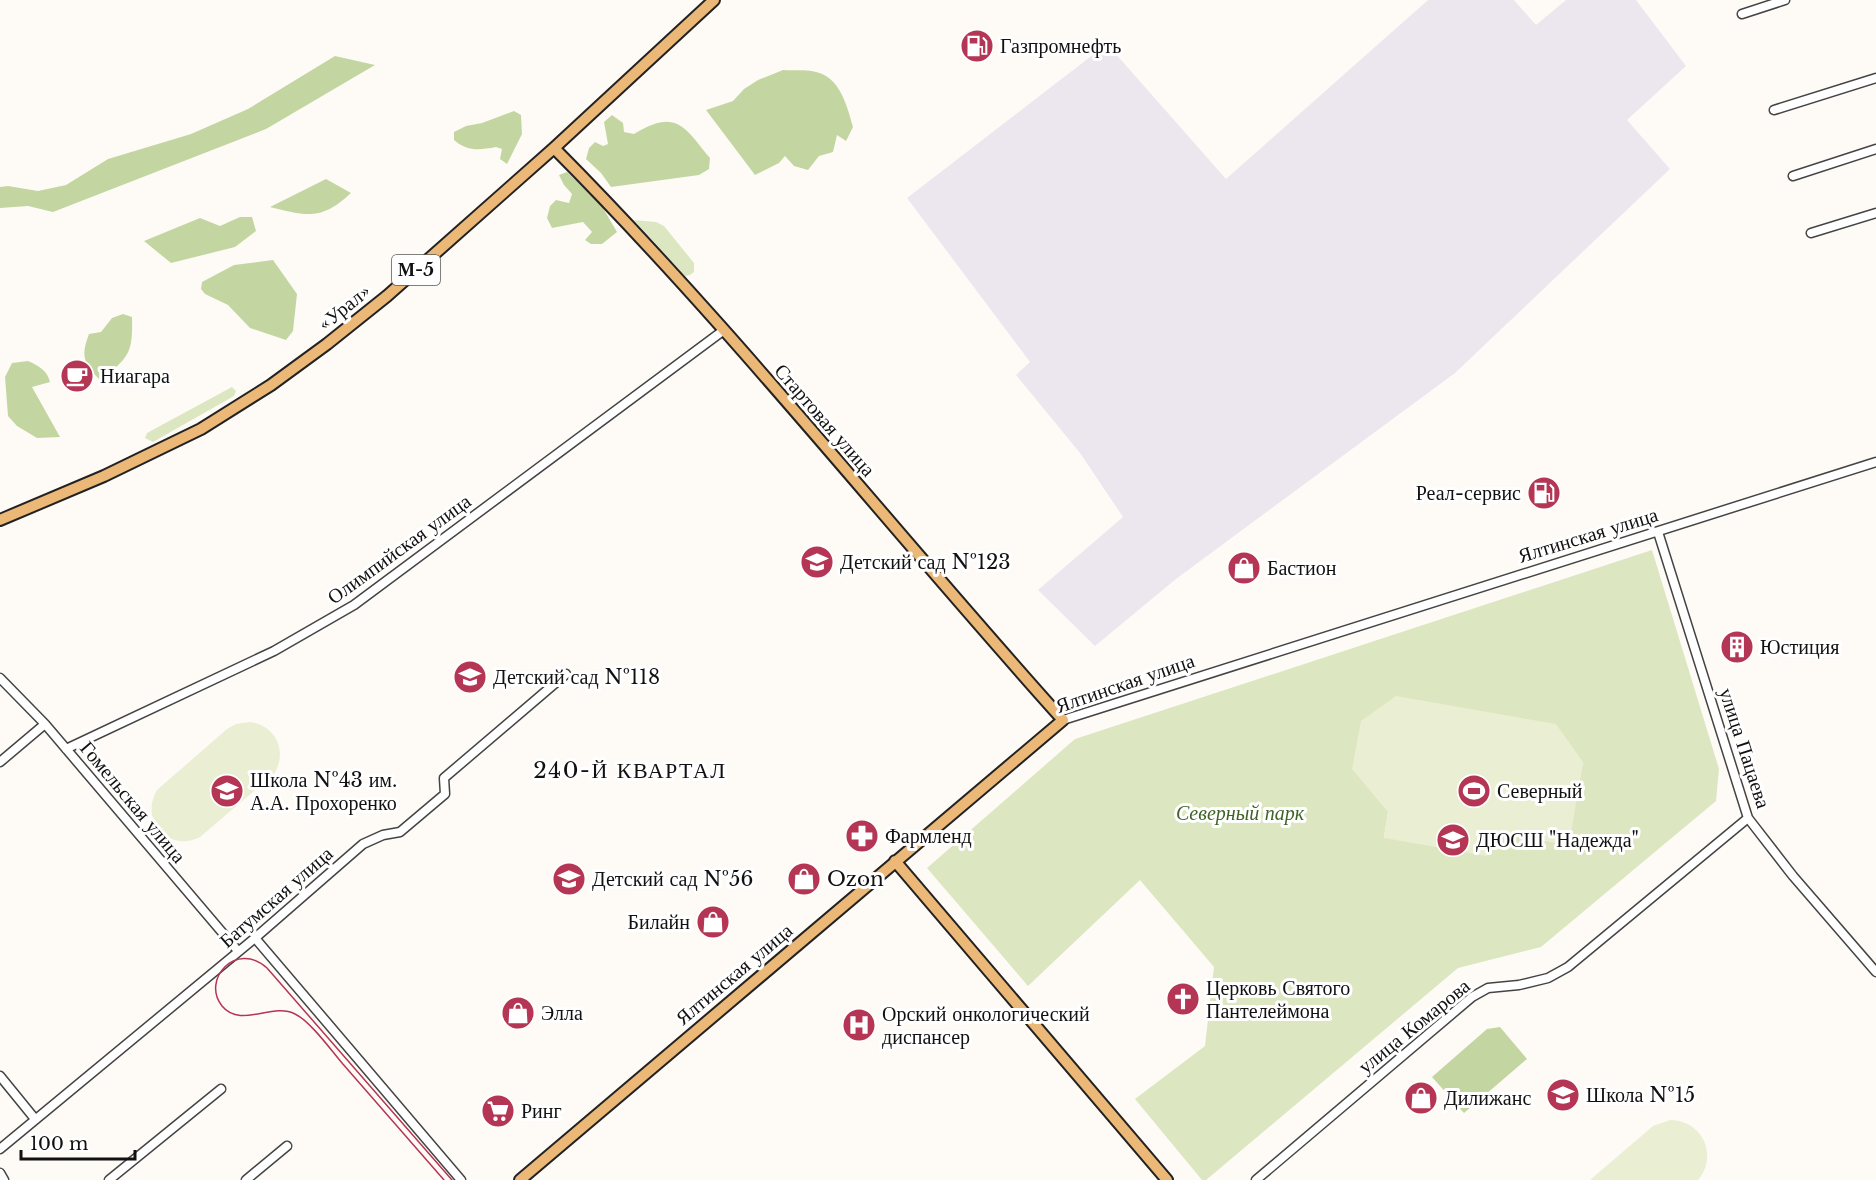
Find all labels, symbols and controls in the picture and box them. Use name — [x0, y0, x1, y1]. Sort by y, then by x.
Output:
fuel station icon: Газпромнефть — [959, 28, 995, 64]
place label: Газпромнефть — [1000, 34, 1121, 58]
road number: М-5 — [392, 255, 440, 285]
street label: «Урал» — [313, 278, 375, 336]
cafe icon: Ниагара — [59, 358, 95, 394]
street label: Стартовая улица — [770, 359, 881, 481]
place label: Ниагара — [100, 364, 170, 388]
fuel station icon: Реал-сервис — [1526, 475, 1562, 511]
place label: Реал-сервис — [1416, 481, 1521, 505]
street label: Олимпийская улица — [323, 489, 475, 609]
street label: Ялтинская улица — [1515, 502, 1661, 568]
school or university icon: Детский сад №123 — [799, 544, 835, 580]
place label: Детский сад №123 — [840, 550, 1011, 574]
shop icon: Бастион — [1226, 550, 1262, 586]
place label: Бастион — [1267, 556, 1337, 580]
building icon: Юстиция — [1719, 629, 1755, 665]
place label: Юстиция — [1760, 635, 1839, 659]
street label: Ялтинская улица — [1053, 648, 1198, 718]
school or university icon: Детский сад №118 — [452, 659, 488, 695]
place label: Детский сад №118 — [493, 665, 660, 689]
street label: улица Пацаева — [1714, 685, 1776, 811]
street label: Гомельская улица — [75, 736, 191, 868]
district label: 240-Й КВАРТАЛ — [533, 757, 727, 784]
place label: Школа №43 им. А.А. Прохоренко — [250, 768, 397, 815]
school or university icon: Школа №43 им. А.А. Прохоренко — [209, 773, 245, 809]
sports icon: Северный — [1456, 773, 1492, 809]
place label: Северный — [1497, 779, 1583, 803]
park label: Северный парк — [1176, 801, 1305, 825]
pharmacy icon: Фармленд — [844, 818, 880, 854]
school or university icon: ДЮСШ "Надежда" — [1435, 822, 1471, 858]
place label: Фармленд — [885, 824, 972, 848]
place label: ДЮСШ "Надежда" — [1476, 828, 1639, 852]
street label: Батумская улица — [214, 841, 338, 953]
school or university icon: Детский сад №56 — [551, 861, 587, 897]
shop icon: Ozon — [786, 861, 822, 897]
place label: Детский сад №56 — [592, 867, 753, 891]
place label: Ozon — [827, 867, 884, 891]
shop icon: Билайн — [695, 904, 731, 940]
place label: Билайн — [628, 910, 690, 934]
street label: Ялтинская улица — [671, 918, 797, 1030]
street label: улица Комарова — [1353, 974, 1475, 1078]
place label: Церковь Святого Пантелеймона — [1206, 976, 1350, 1023]
church icon: Церковь Святого Пантелеймона — [1165, 981, 1201, 1017]
shop icon: Элла — [500, 995, 536, 1031]
place label: Элла — [541, 1001, 583, 1025]
place label: Орский онкологический диспансер — [882, 1002, 1090, 1049]
hospital icon: Орский онкологический диспансер — [841, 1007, 877, 1043]
school or university icon: Школа №15 — [1545, 1077, 1581, 1113]
shop icon: Дилижанс — [1403, 1080, 1439, 1116]
place label: Школа №15 — [1586, 1083, 1695, 1107]
place label: Дилижанс — [1444, 1086, 1531, 1110]
supermarket icon: Ринг — [480, 1093, 516, 1129]
place label: Ринг — [521, 1099, 562, 1123]
scale bar — [21, 1123, 135, 1161]
text: 100 m — [30, 1133, 88, 1155]

